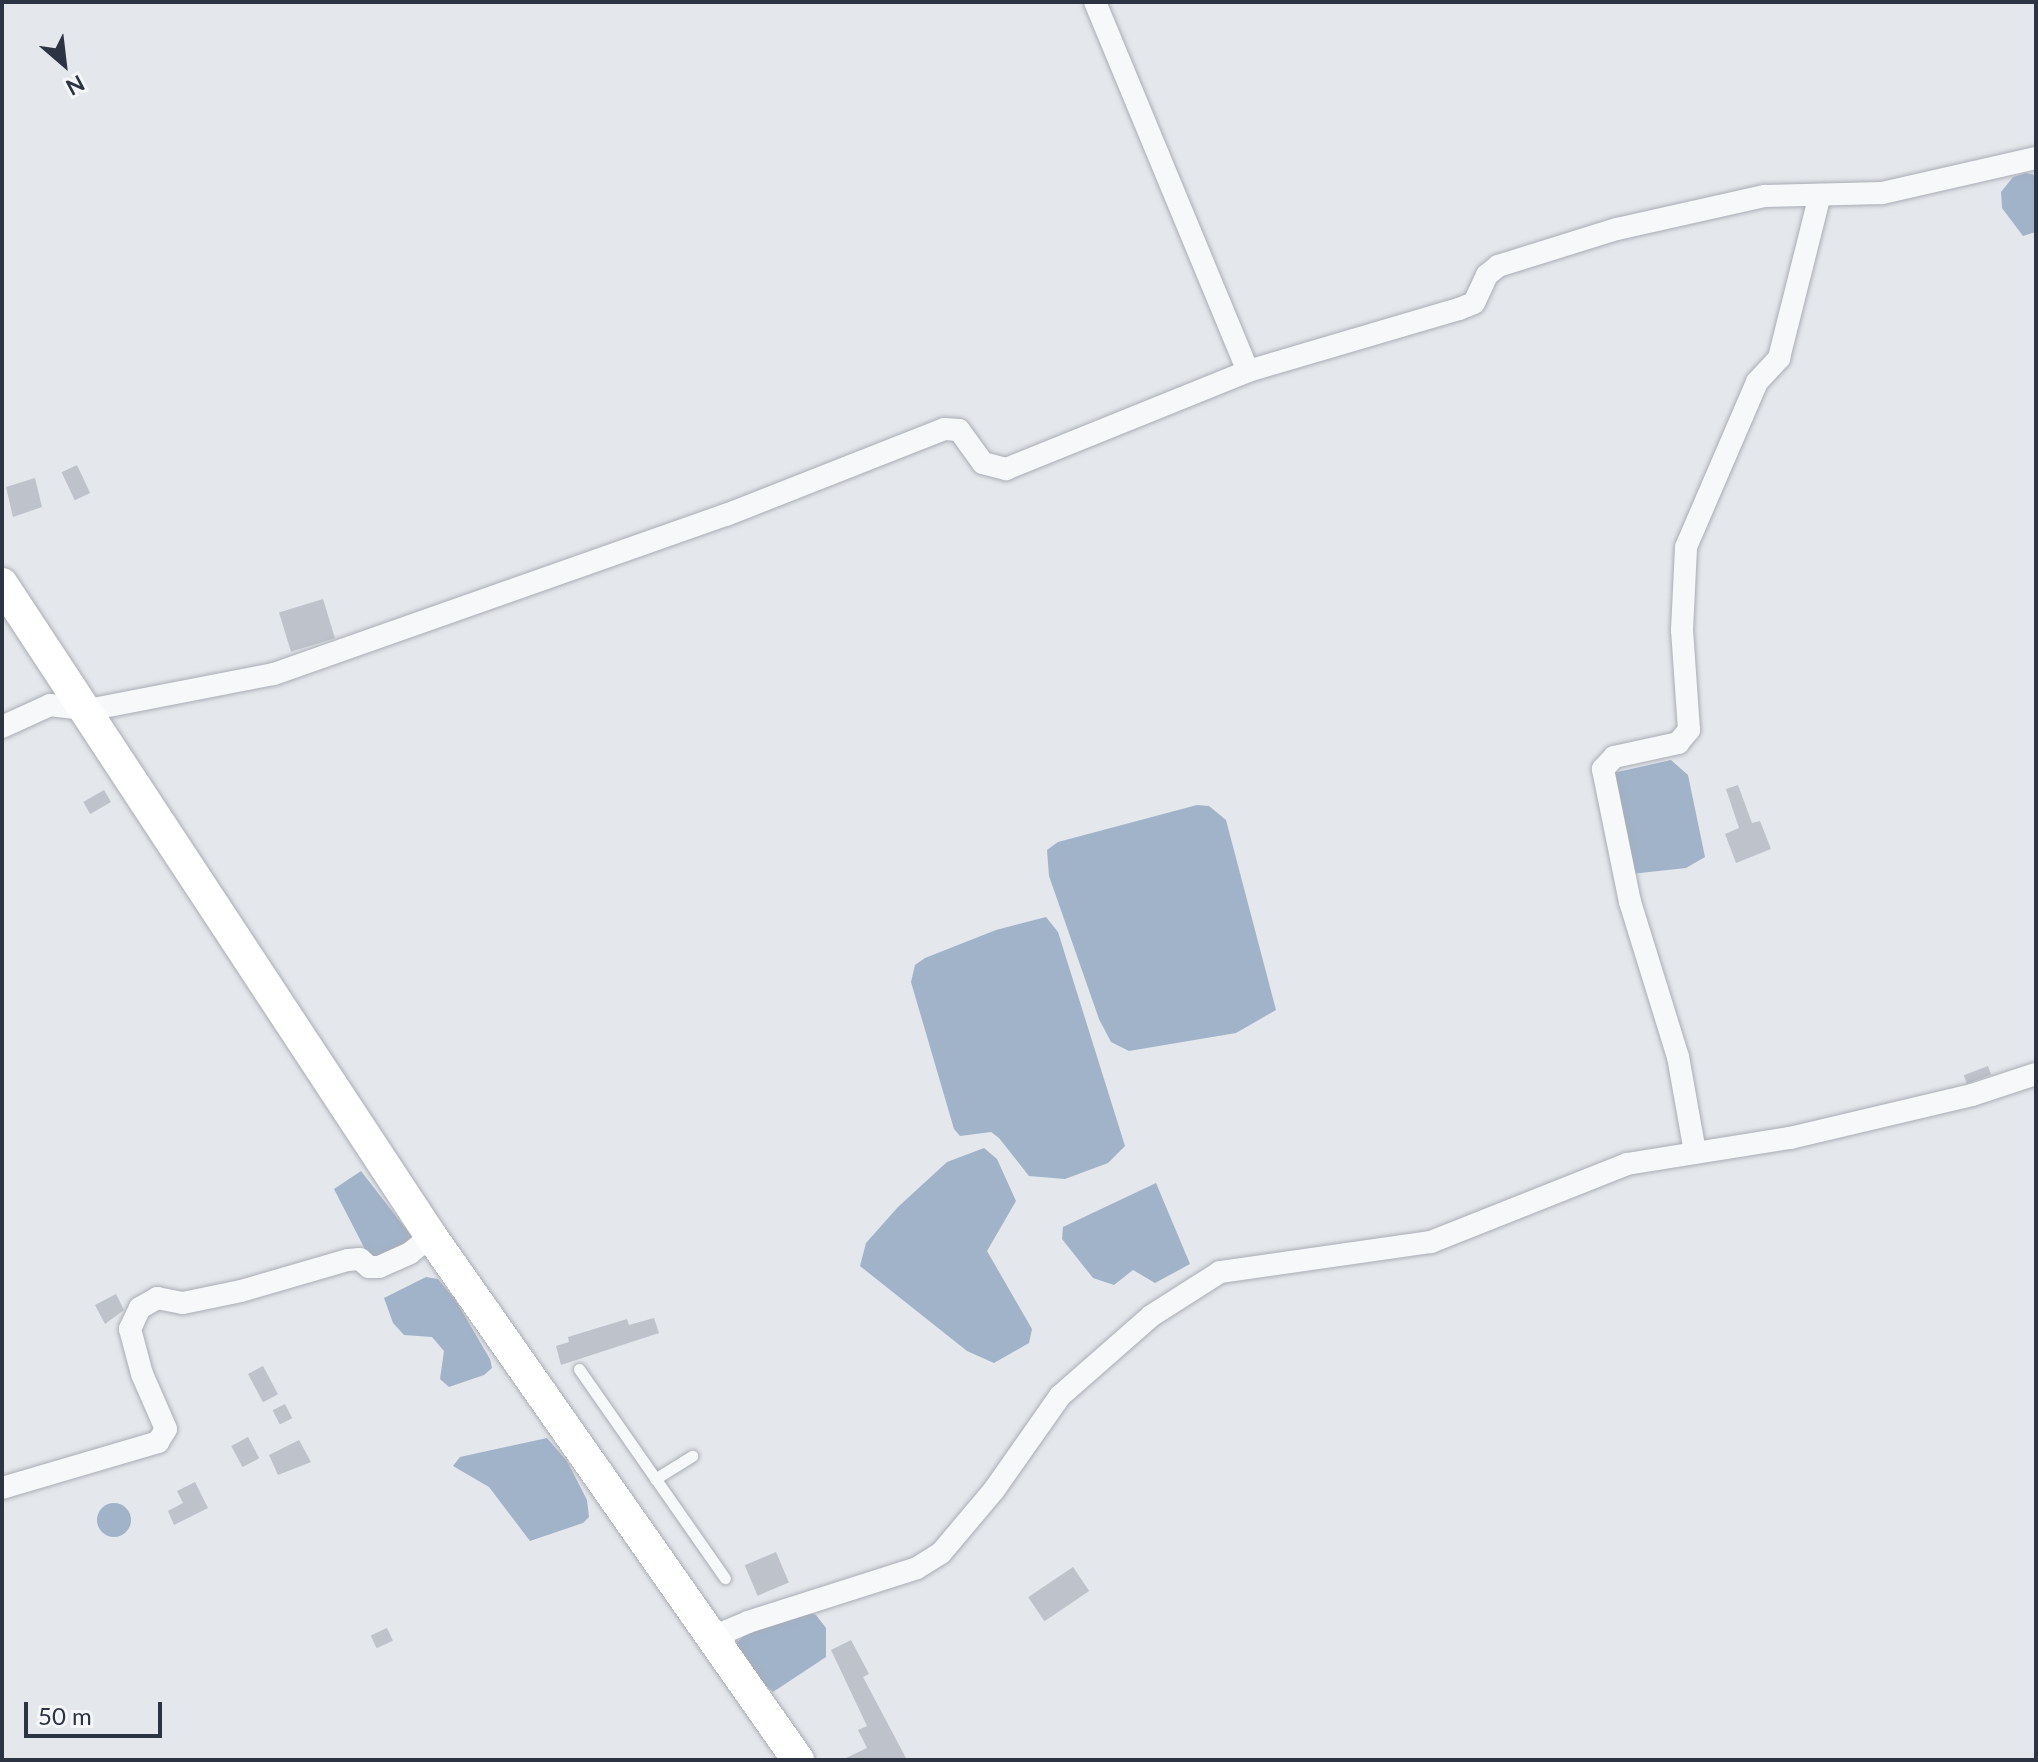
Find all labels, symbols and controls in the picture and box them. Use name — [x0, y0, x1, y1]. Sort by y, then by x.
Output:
north arrow — [24, 24, 104, 104]
text: N — [62, 70, 89, 102]
scale bar — [28, 1686, 166, 1736]
text: 50 m — [38, 1701, 92, 1730]

